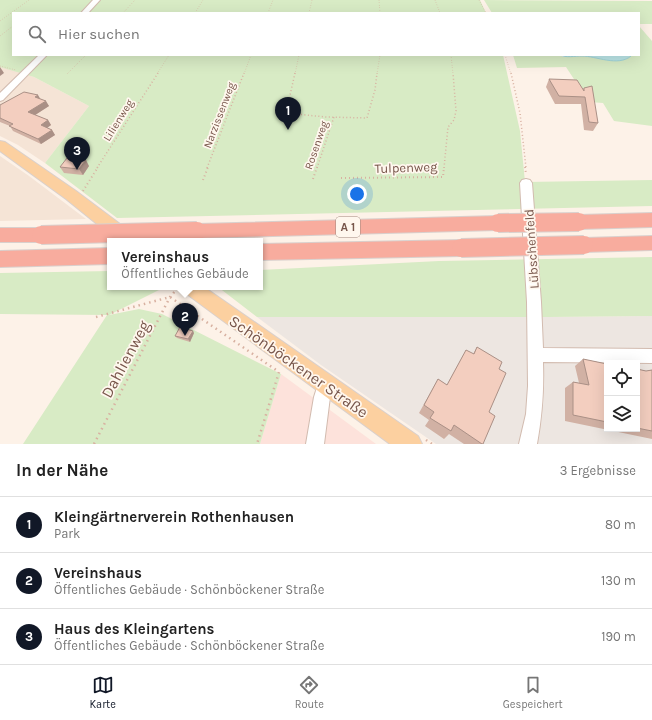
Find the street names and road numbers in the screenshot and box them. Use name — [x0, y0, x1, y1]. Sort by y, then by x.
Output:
street label: Narzissenweg — [201, 80, 238, 150]
street label: Lilienweg — [100, 96, 137, 144]
street label: Rosenweg — [302, 118, 331, 171]
street label: Tulpenweg — [374, 159, 438, 176]
street label: Lübschenfeld — [521, 209, 542, 289]
road number: A 1 — [336, 217, 360, 237]
street label: Schönböckener Straße — [225, 311, 372, 422]
street label: Dahlienweg — [97, 317, 154, 401]

